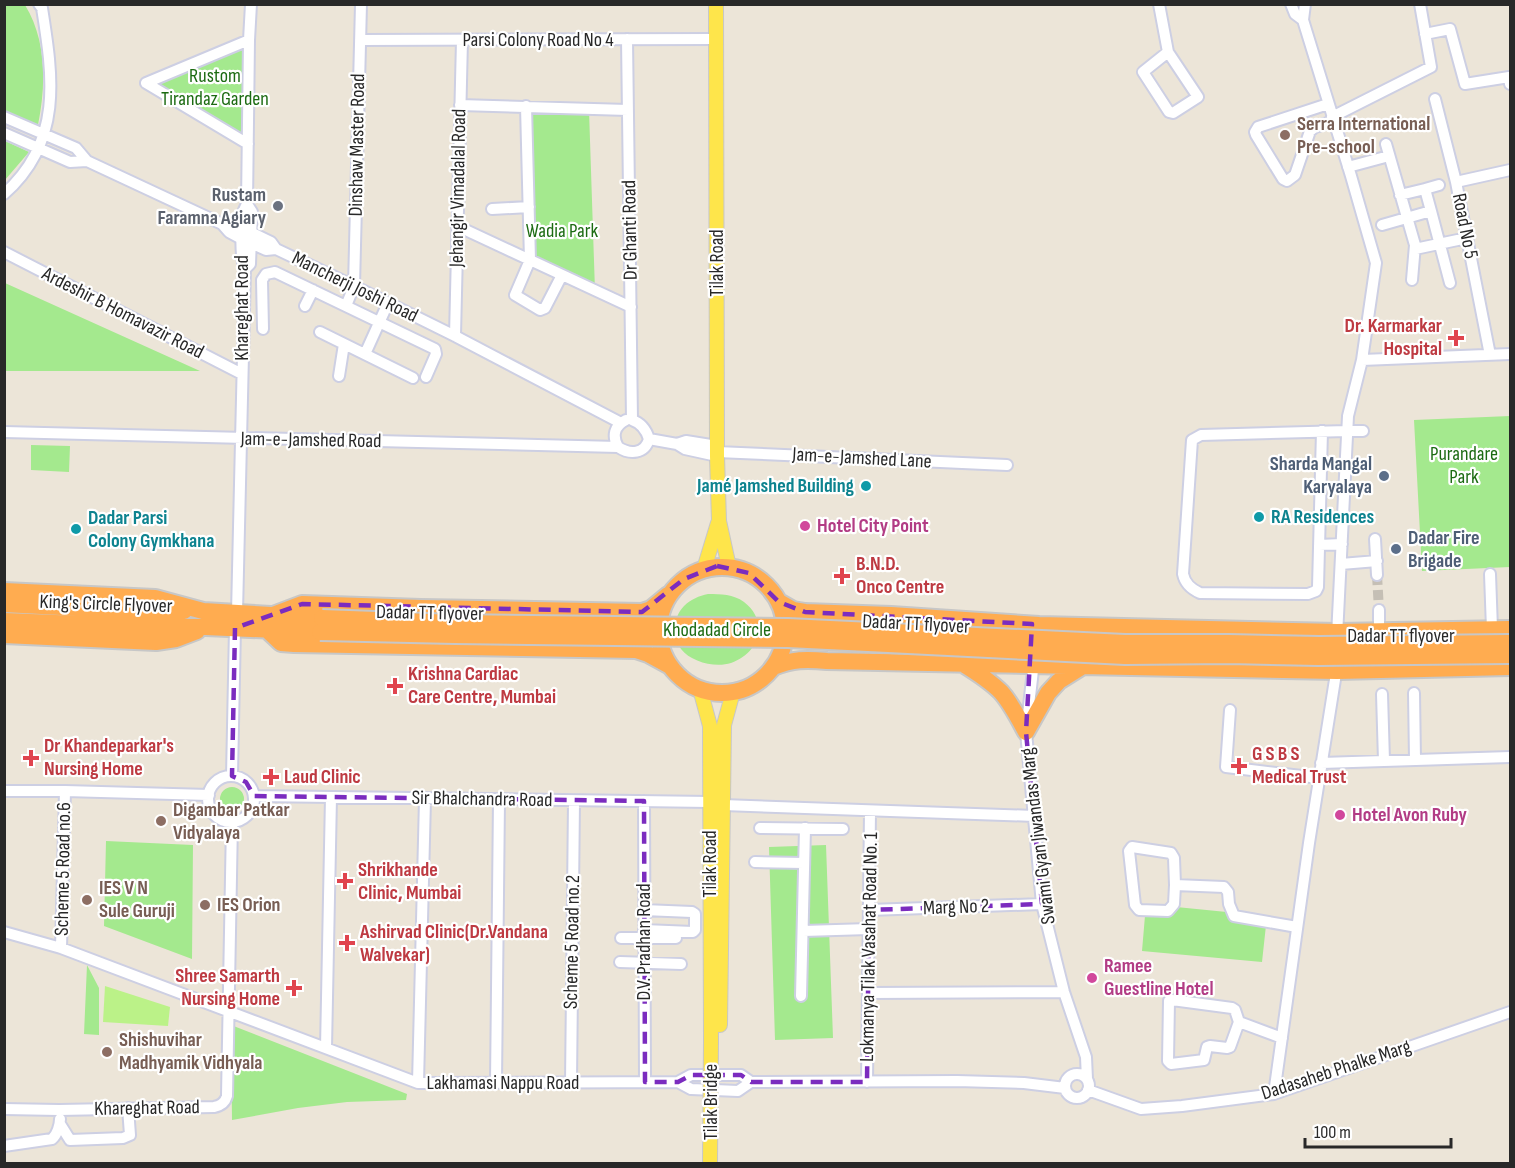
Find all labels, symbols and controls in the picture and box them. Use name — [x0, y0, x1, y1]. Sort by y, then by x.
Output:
street label: Parsi Colony Road No 4 — [462, 28, 614, 52]
park label: Rustom Tirandaz Garden — [161, 64, 269, 111]
street label: Dinshaw Master Road — [344, 73, 370, 217]
street label: Jehangir Vimadalal Road — [445, 109, 471, 268]
place label: Serra International Pre-school — [1297, 112, 1430, 159]
marker: Serra International Pre-school — [1278, 128, 1292, 142]
street label: Dr Ghanti Road — [617, 180, 643, 280]
place label: Rustam Faramna Agiary — [158, 183, 267, 230]
street label: Road No 5 — [1447, 191, 1483, 261]
marker: Rustam Faramna Agiary — [271, 199, 285, 213]
park label: Wadia Park — [526, 219, 599, 243]
street label: Tilak Road — [705, 229, 729, 297]
street label: Mancherji Joshi Road — [288, 246, 422, 328]
street label: Khareghat Road — [230, 255, 254, 361]
street label: Ardeshir B Homavazir Road — [37, 261, 208, 364]
place label: Dr. Karmarkar Hospital — [1345, 314, 1442, 361]
marker: Dr. Karmarkar Hospital — [1447, 329, 1465, 347]
street label: Jam-e-Jamshed Road — [239, 427, 382, 453]
street label: Jam-e-Jamshed Lane — [791, 442, 932, 474]
park label: Purandare Park — [1430, 442, 1498, 489]
place label: Sharda Mangal Karyalaya — [1270, 452, 1372, 499]
marker: Sharda Mangal Karyalaya — [1377, 469, 1391, 483]
place label: Jamé Jamshed Building — [696, 474, 855, 498]
marker: Jamé Jamshed Building — [859, 479, 873, 493]
place label: RA Residences — [1271, 505, 1375, 529]
place label: Dadar Parsi Colony Gymkhana — [88, 506, 214, 553]
marker: RA Residences — [1252, 510, 1266, 524]
place label: Hotel City Point — [817, 514, 929, 538]
marker: Hotel City Point — [798, 519, 812, 533]
marker: Dadar Parsi Colony Gymkhana — [69, 522, 83, 536]
place label: Dadar Fire Brigade — [1408, 526, 1480, 573]
marker: Dadar Fire Brigade — [1389, 542, 1403, 556]
place label: B.N.D. Onco Centre — [856, 552, 944, 599]
marker: B.N.D. Onco Centre — [833, 567, 851, 585]
street label: King's Circle Flyover — [39, 590, 173, 618]
street label: Dadar TT flyover — [376, 600, 484, 626]
street label: Dadar TT flyover — [862, 609, 971, 639]
park label: Khodadad Circle — [663, 618, 771, 642]
street label: Dadar TT flyover — [1347, 624, 1455, 648]
place label: Krishna Cardiac Care Centre, Mumbai — [408, 662, 556, 709]
marker: Krishna Cardiac Care Centre, Mumbai — [386, 677, 404, 695]
place label: Dr Khandeparkar's Nursing Home — [44, 734, 174, 781]
place label: G S B S Medical Trust — [1252, 742, 1347, 789]
street label: Swami Gyan Jiwandas Marg — [1015, 746, 1061, 926]
marker: Dr Khandeparkar's Nursing Home — [22, 749, 40, 767]
marker: G S B S Medical Trust — [1230, 757, 1248, 775]
place label: Laud Clinic — [284, 765, 361, 789]
marker: Laud Clinic — [262, 768, 280, 786]
street label: Sir Bhalchandra Road — [411, 786, 553, 812]
place label: Digambar Patkar Vidyalaya — [173, 798, 290, 845]
street label: Scheme 5 Road no.6 — [50, 802, 76, 936]
place label: Hotel Avon Ruby — [1352, 803, 1468, 827]
marker: Hotel Avon Ruby — [1333, 808, 1347, 822]
marker: Digambar Patkar Vidyalaya — [154, 814, 168, 828]
street label: Tilak Road — [698, 830, 722, 898]
street label: Lokmanya Tilak Vasahat Road No. 1 — [855, 832, 883, 1062]
place label: Shrikhande Clinic, Mumbai — [358, 858, 461, 905]
marker: Shrikhande Clinic, Mumbai — [336, 872, 354, 890]
street label: Scheme 5 Road no.2 — [559, 875, 585, 1009]
place label: IES V N Sule Guruji — [99, 876, 175, 923]
street label: D.V. Pradhan Road — [632, 883, 656, 1001]
marker: IES V N Sule Guruji — [80, 893, 94, 907]
place label: IES Orion — [217, 893, 281, 917]
street label: Marg No 2 — [923, 894, 989, 920]
marker: IES Orion — [198, 898, 212, 912]
place label: Ashirvad Clinic(Dr.Vandana Walvekar) — [359, 920, 548, 967]
marker: Ashirvad Clinic(Dr.Vandana Walvekar) — [338, 934, 356, 952]
place label: Ramee Guestline Hotel — [1104, 954, 1213, 1001]
place label: Shree Samarth Nursing Home — [175, 964, 280, 1011]
marker: Ramee Guestline Hotel — [1085, 971, 1099, 985]
marker: Shree Samarth Nursing Home — [285, 979, 303, 997]
place label: Shishuvihar Madhyamik Vidhyala — [119, 1028, 262, 1075]
street label: Dadasaheb Phalke Marg — [1258, 1034, 1414, 1106]
marker: Shishuvihar Madhyamik Vidhyala — [100, 1045, 114, 1059]
street label: Tilak Bridge — [699, 1064, 723, 1140]
street label: Lakhamasi Nappu Road — [427, 1071, 579, 1095]
street label: Khareghat Road — [94, 1095, 200, 1121]
scale bar — [1305, 1111, 1450, 1149]
text: 100 m — [1314, 1122, 1351, 1143]

